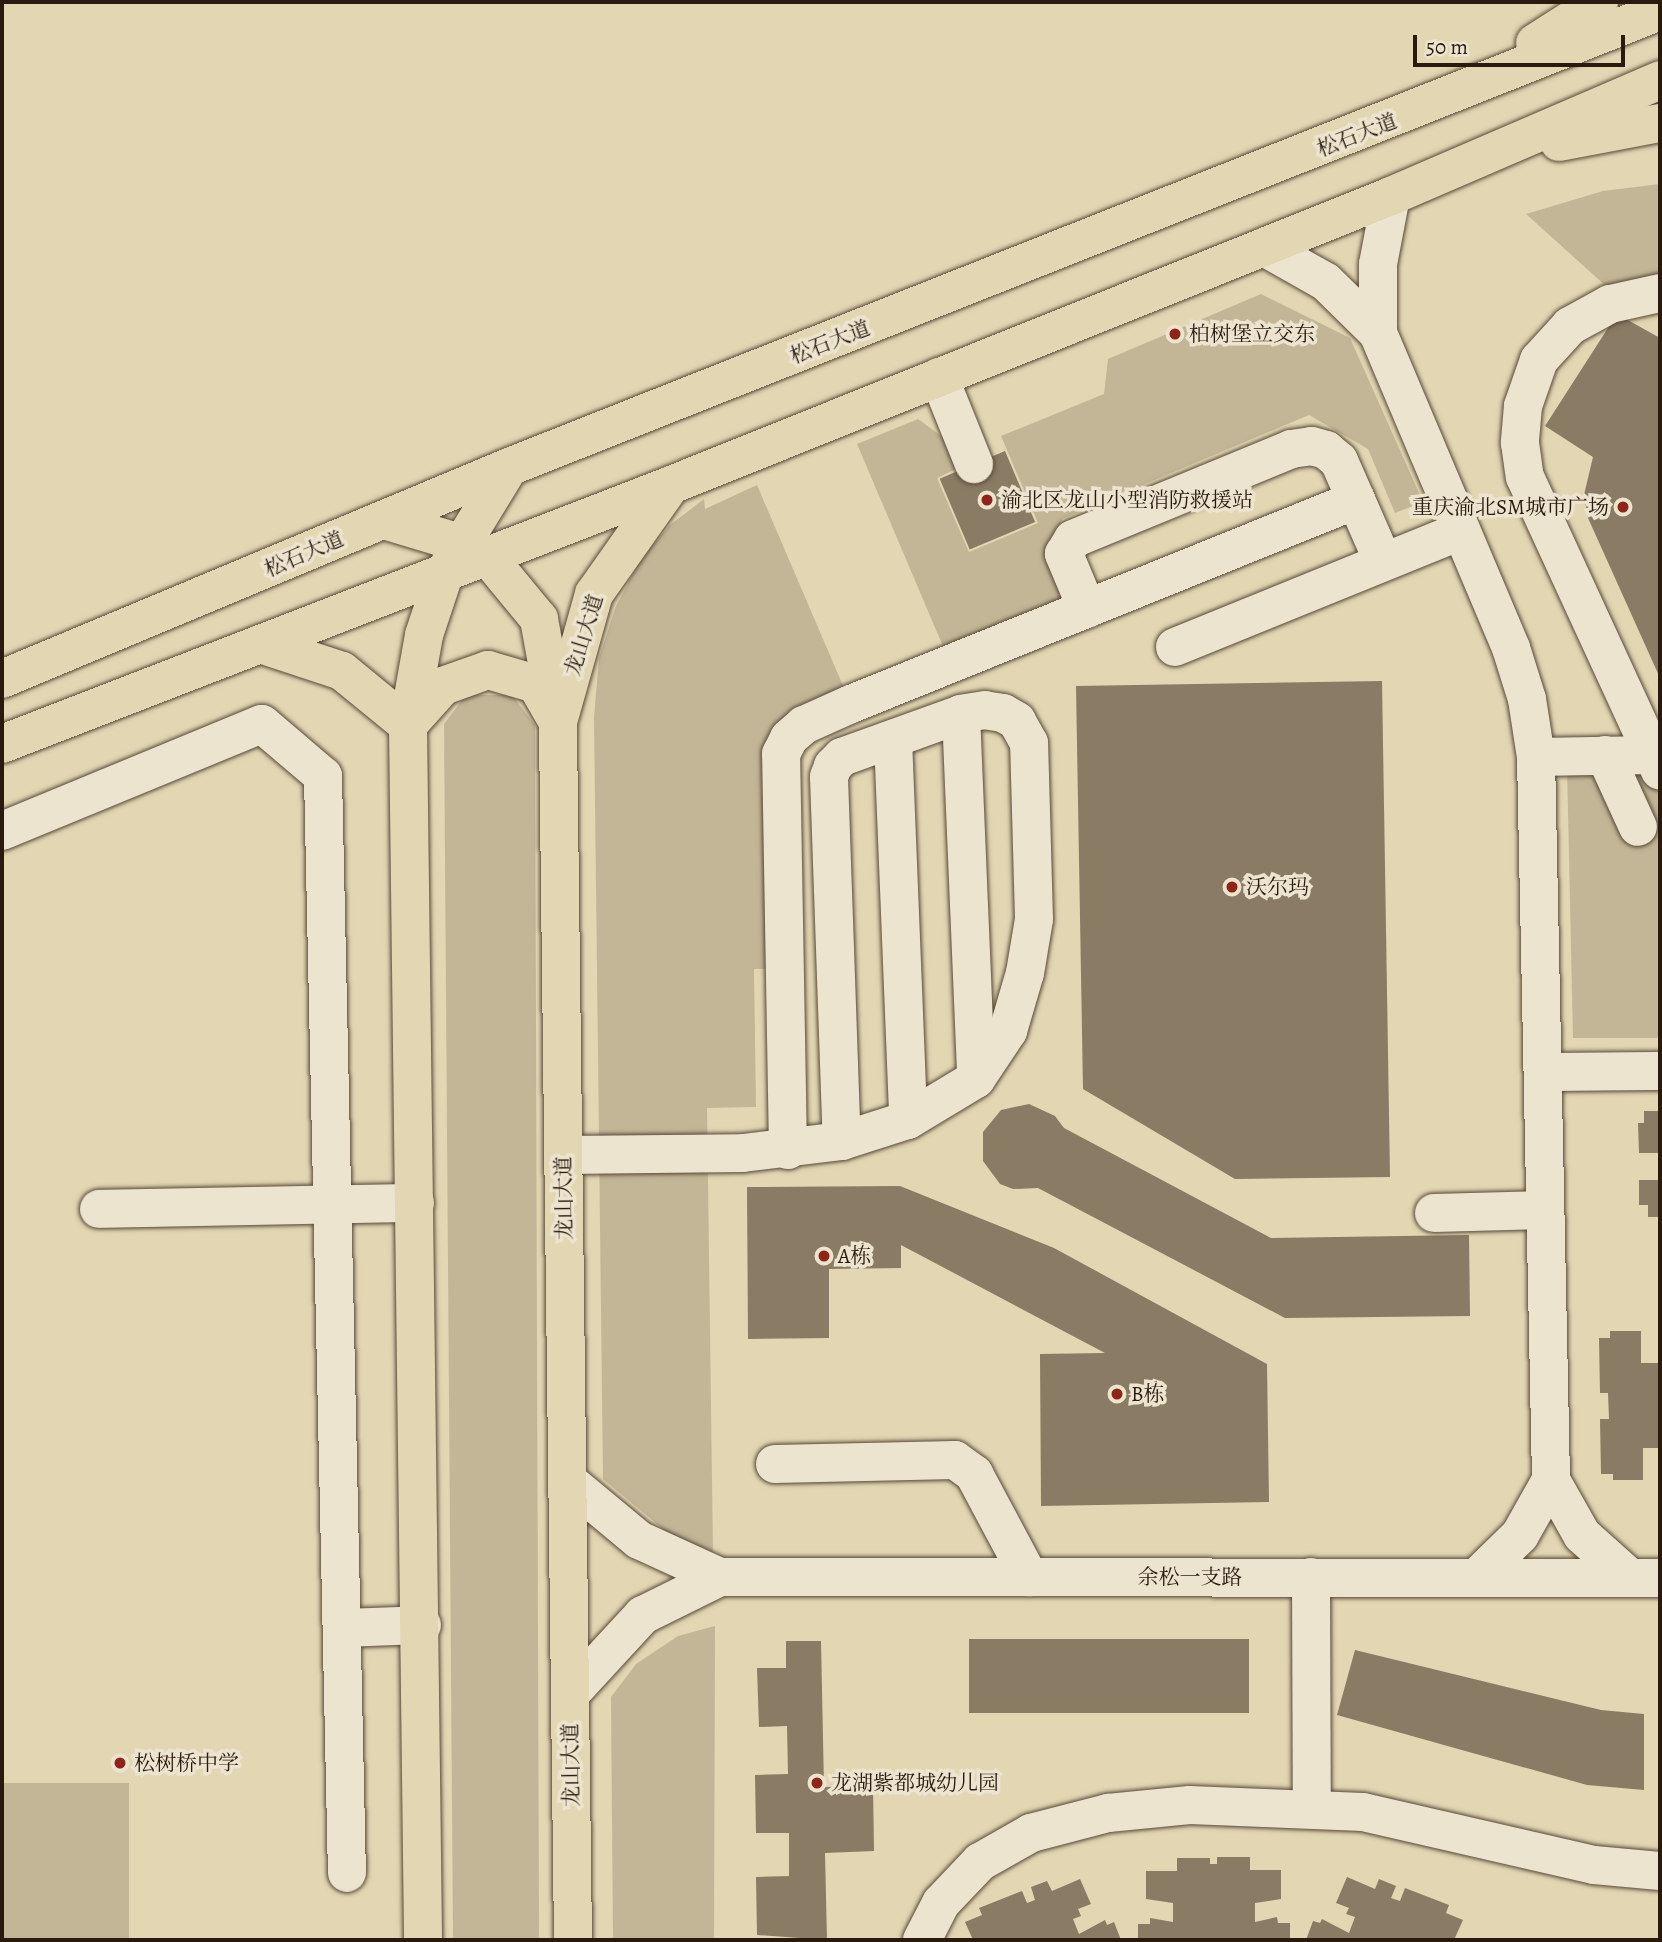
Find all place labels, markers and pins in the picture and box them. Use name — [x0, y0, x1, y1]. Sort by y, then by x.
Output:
place label: 柏树堡立交东 — [1189, 321, 1315, 347]
marker: 柏树堡立交东 — [1167, 326, 1183, 342]
place label: 渝北区龙山小型消防救援站 — [1001, 487, 1253, 513]
marker: 渝北区龙山小型消防救援站 — [979, 492, 995, 508]
place label: 重庆渝北SM城市广场 — [1412, 494, 1609, 520]
marker: 重庆渝北SM城市广场 — [1615, 499, 1631, 515]
place label: 沃尔玛 — [1246, 874, 1309, 900]
marker: 沃尔玛 — [1224, 879, 1240, 895]
place label: A栋 — [838, 1243, 871, 1269]
marker: A栋 — [816, 1248, 832, 1264]
place label: B栋 — [1131, 1381, 1165, 1407]
marker: B栋 — [1109, 1386, 1125, 1402]
place label: 松树桥中学 — [134, 1750, 239, 1776]
marker: 松树桥中学 — [112, 1755, 128, 1771]
place label: 龙湖紫都城幼儿园 — [831, 1770, 999, 1796]
marker: 龙湖紫都城幼儿园 — [809, 1775, 825, 1791]

